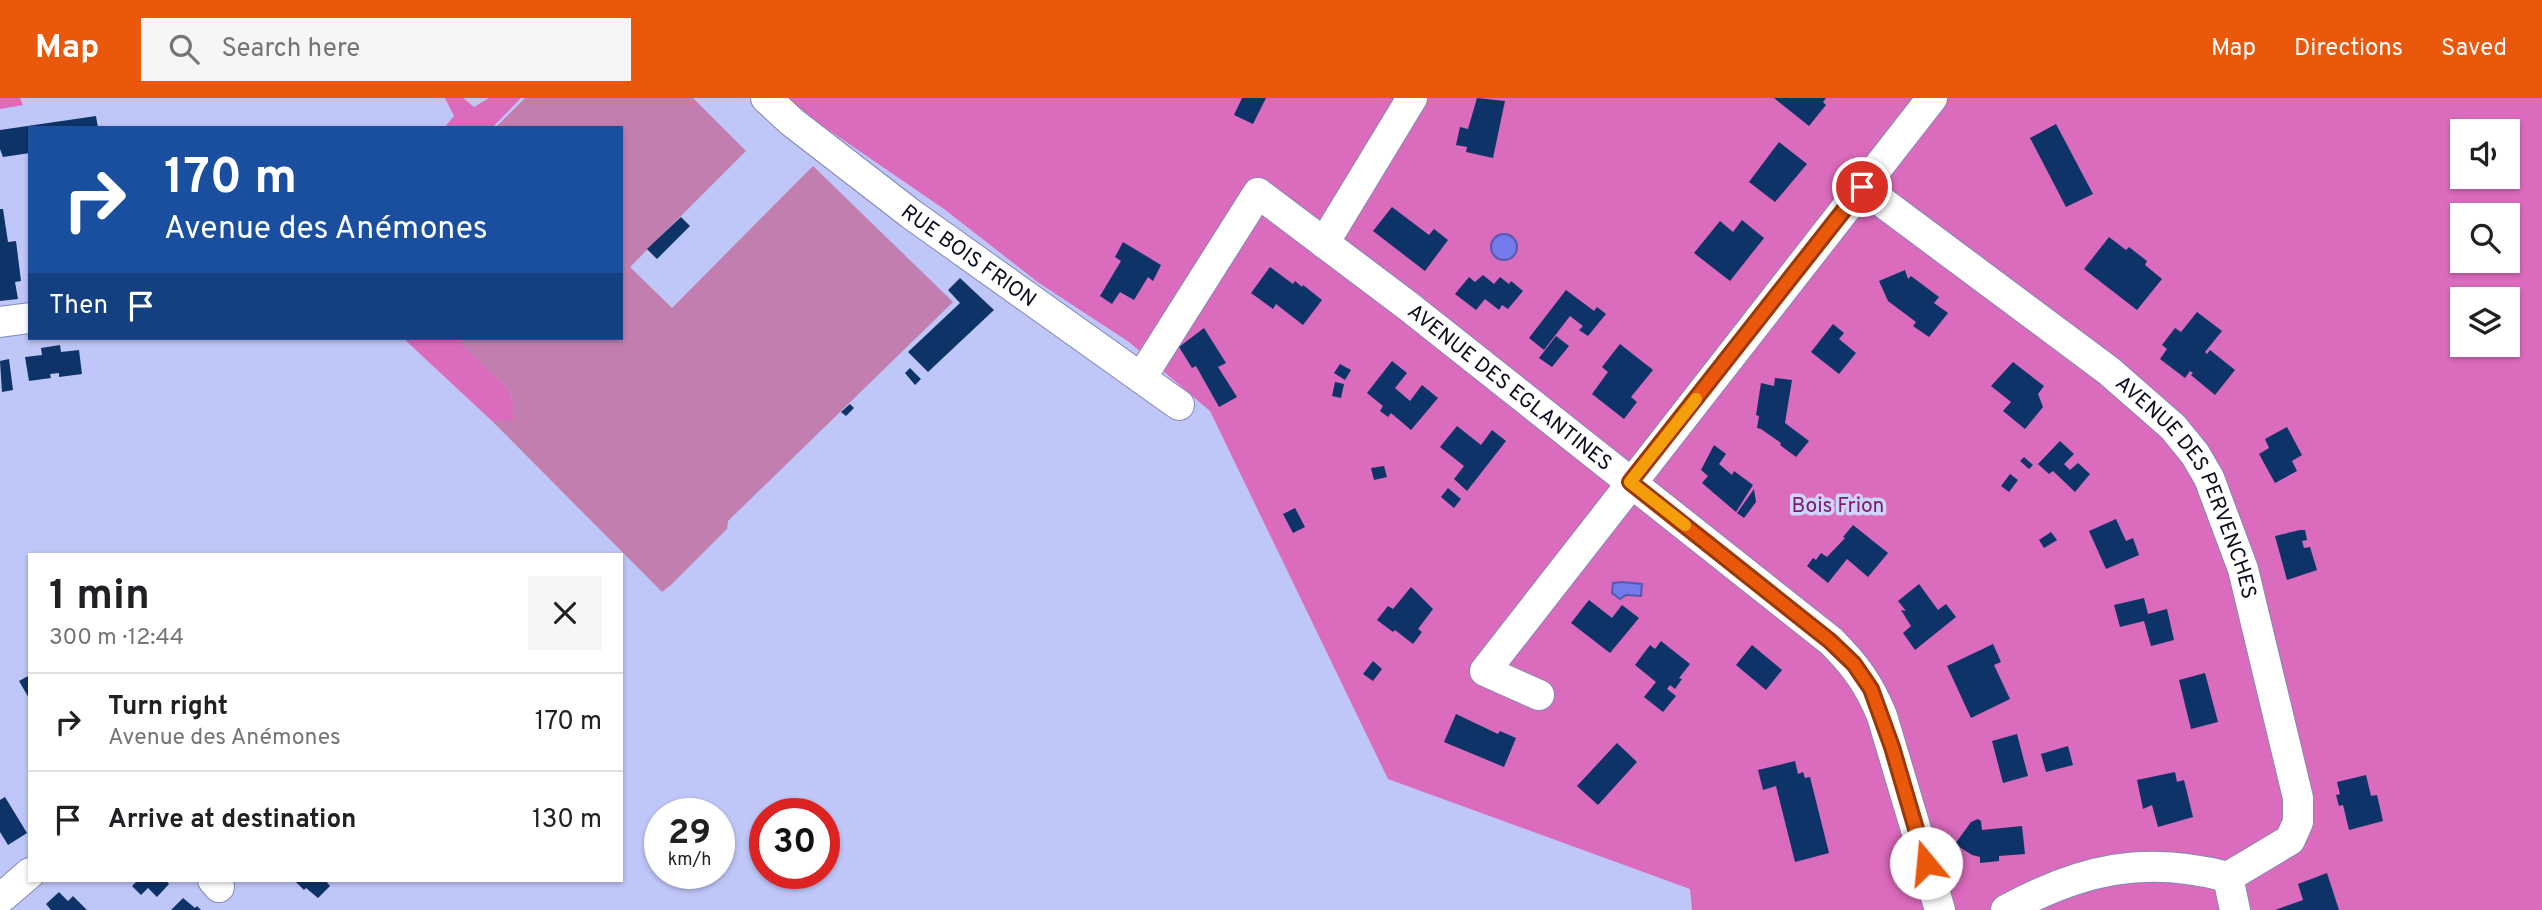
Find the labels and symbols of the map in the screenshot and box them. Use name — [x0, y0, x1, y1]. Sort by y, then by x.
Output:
pin — [1832, 157, 1892, 217]
street label: RUE BOIS FRION — [895, 199, 1041, 314]
street label: AVENUE DES EGLANTINES — [1401, 299, 1617, 478]
street label: AVENUE DES PERVENCHES — [2109, 371, 2262, 602]
park label: Bois Frion — [1792, 493, 1884, 520]
speed limit sign: 30 — [749, 798, 840, 889]
position arrow — [1889, 826, 1963, 900]

